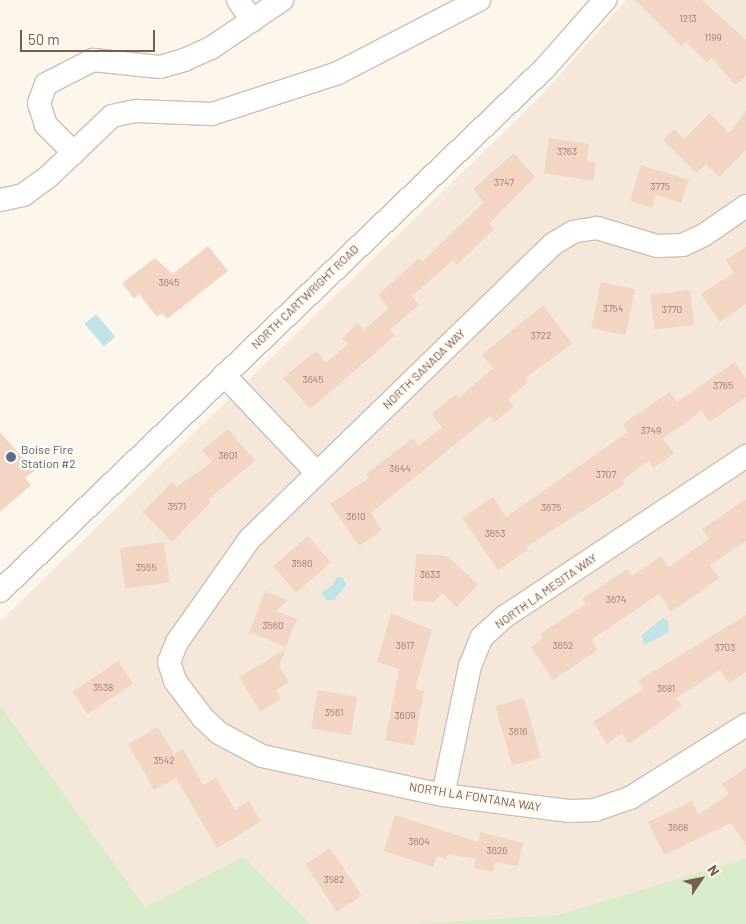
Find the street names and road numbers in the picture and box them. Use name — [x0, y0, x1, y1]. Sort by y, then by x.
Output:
street label: NORTH CARTWRIGHT ROAD — [248, 242, 362, 352]
street label: NORTH SANADA WAY — [380, 326, 468, 412]
street label: NORTH LA MESITA WAY — [492, 550, 600, 632]
street label: NORTH LA FONTANA WAY — [408, 779, 542, 815]

